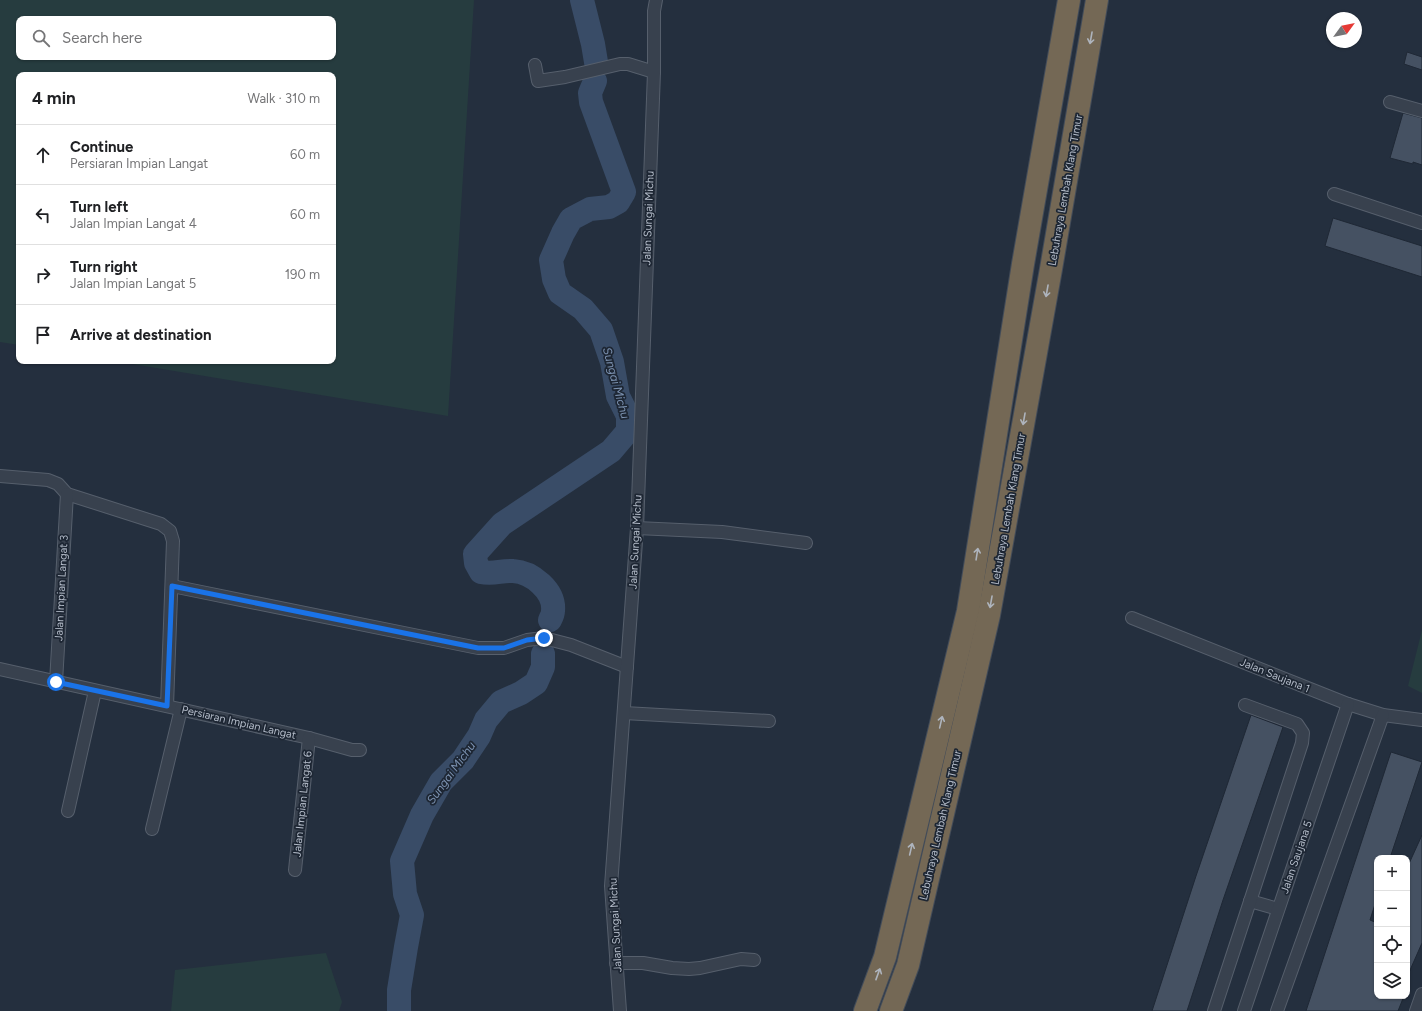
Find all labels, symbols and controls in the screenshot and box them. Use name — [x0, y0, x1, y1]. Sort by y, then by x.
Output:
north arrow — [1326, 12, 1362, 48]
search box — [16, 16, 336, 60]
icon: search — [30, 27, 52, 49]
text: Search here — [62, 29, 142, 47]
one-way arrow — [1087, 32, 1095, 45]
text: 4 min — [32, 88, 76, 108]
text: Walk · 310 m — [247, 91, 320, 106]
street label: Lebuhraya Lembah Klang Timur — [1046, 113, 1085, 267]
text: Continue — [70, 138, 133, 156]
icon: ahead — [32, 144, 54, 166]
text: 60 m — [290, 147, 320, 162]
text: Persiaran Impian Langat — [70, 156, 208, 171]
street label: Jalan Sungai Michu — [640, 171, 657, 266]
text: Turn left — [70, 198, 128, 216]
icon: left — [32, 204, 54, 226]
text: 60 m — [290, 207, 320, 222]
text: Jalan Impian Langat 4 — [70, 216, 197, 231]
text: Turn right — [70, 258, 138, 276]
icon: right — [32, 264, 54, 286]
text: 190 m — [285, 267, 320, 282]
text: Jalan Impian Langat 5 — [70, 276, 196, 291]
one-way arrow — [1043, 284, 1051, 297]
icon: arrive — [32, 324, 54, 346]
text: Arrive at destination — [70, 326, 211, 344]
water label: Sungai Michu — [600, 346, 632, 421]
one-way arrow — [1020, 412, 1028, 425]
street label: Lebuhraya Lembah Klang Timur — [989, 432, 1028, 586]
street label: Jalan Sungai Michu — [627, 494, 644, 590]
street label: Jalan Impian Langat 3 — [52, 535, 71, 642]
one-way arrow — [973, 548, 981, 561]
one-way arrow — [987, 595, 995, 608]
route end — [535, 629, 553, 647]
street label: Jalan Saujana 1 — [1238, 656, 1312, 695]
route start — [47, 673, 65, 691]
street label: Persiaran Impian Langat — [180, 703, 297, 742]
one-way arrow — [938, 716, 945, 729]
water label: Sungai Michu — [424, 739, 478, 807]
street label: Lebuhraya Lembah Klang Timur — [917, 749, 964, 901]
street label: Jalan Impian Langat 6 — [290, 750, 315, 858]
street label: Jalan Saujana 5 — [1278, 819, 1315, 895]
one-way arrow — [907, 842, 915, 855]
map controls — [1374, 855, 1410, 999]
button: + — [1374, 855, 1410, 891]
street label: Jalan Sungai Michu — [607, 877, 624, 973]
button: − — [1374, 891, 1410, 927]
button: locate — [1374, 927, 1410, 963]
button: layers — [1374, 963, 1410, 999]
one-way arrow — [875, 969, 883, 981]

